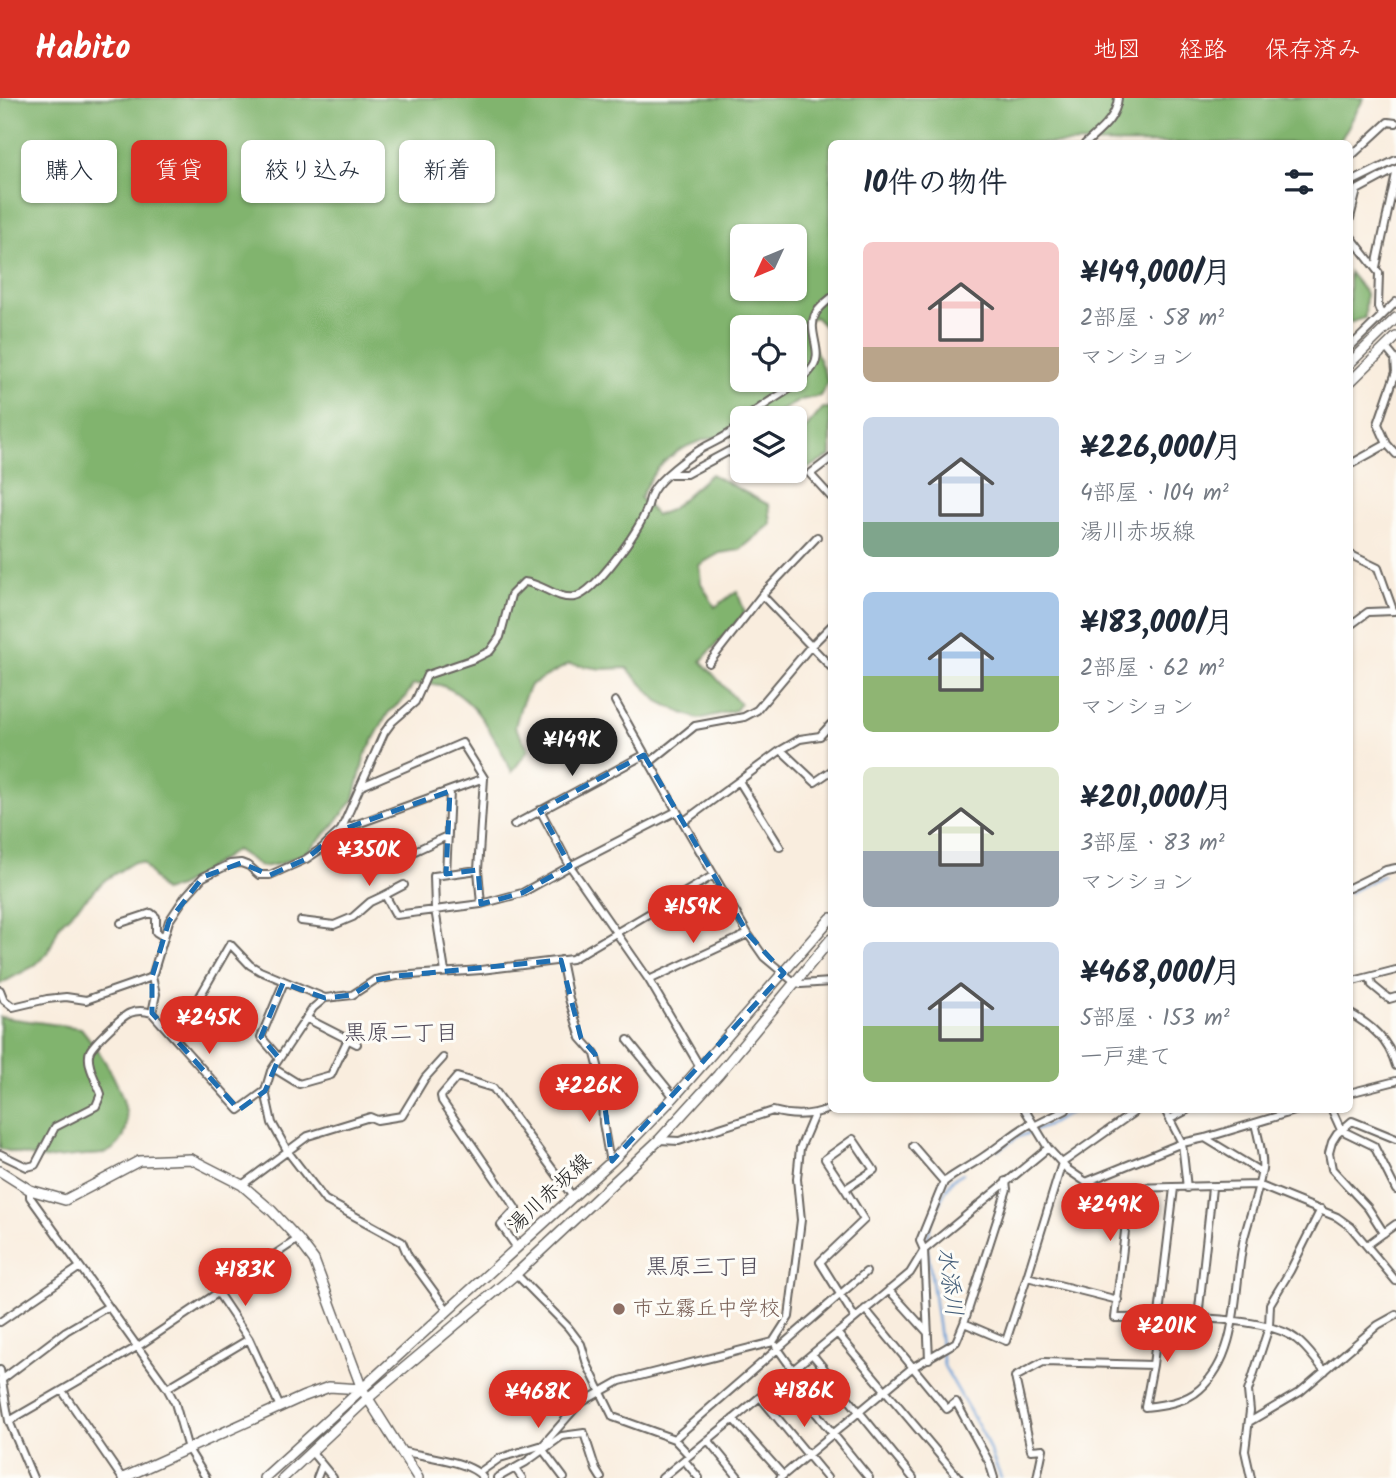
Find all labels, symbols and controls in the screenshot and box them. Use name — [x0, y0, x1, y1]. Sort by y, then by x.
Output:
text: Habito — [35, 23, 131, 76]
text: 地図 — [1093, 31, 1141, 70]
text: 経路 — [1179, 31, 1227, 70]
text: 保存済み — [1265, 31, 1361, 70]
chip: 購入 — [21, 140, 117, 203]
chip: 賃貸 — [131, 140, 227, 203]
chip: 絞り込み — [241, 140, 385, 203]
chip: 新着 — [399, 140, 495, 203]
text: 10件の物件 — [863, 160, 1007, 208]
icon: filters — [1280, 163, 1318, 201]
north arrow — [730, 224, 807, 301]
map controls — [730, 224, 807, 483]
text: ¥149,000/月 — [1080, 250, 1232, 298]
icon: home — [919, 270, 1003, 354]
text: 2部屋 · 58 m² — [1080, 301, 1224, 337]
button: locate — [730, 315, 807, 392]
text: マンション — [1080, 340, 1194, 376]
button: layers — [730, 406, 807, 483]
text: ¥226,000/月 — [1080, 425, 1242, 473]
icon: home — [919, 445, 1003, 529]
text: 4部屋 · 104 m² — [1080, 476, 1229, 512]
text: 湯川赤坂線 — [1080, 515, 1195, 551]
text: ¥183,000/月 — [1080, 600, 1234, 648]
icon: home — [919, 620, 1003, 704]
text: 2部屋 · 62 m² — [1080, 651, 1224, 687]
text: マンション — [1080, 690, 1194, 726]
pin: ¥149K — [523, 718, 621, 778]
text: ¥149K — [542, 723, 602, 759]
text: ¥201,000/月 — [1080, 775, 1233, 823]
icon: home — [919, 795, 1003, 879]
text: 3部屋 · 83 m² — [1080, 826, 1225, 862]
pin: ¥350K — [320, 828, 418, 888]
text: ¥350K — [337, 833, 401, 869]
text: マンション — [1080, 865, 1194, 901]
pin: ¥159K — [644, 886, 742, 945]
text: ¥159K — [664, 890, 722, 926]
text: ¥468,000/月 — [1080, 950, 1241, 998]
icon: home — [919, 970, 1003, 1054]
pin: ¥245K — [160, 996, 258, 1056]
text: ¥245K — [176, 1001, 242, 1037]
text: 5部屋 · 153 m² — [1080, 1001, 1230, 1037]
district label: 黒原二丁目 — [344, 1016, 459, 1052]
text: 一戸建て — [1080, 1040, 1172, 1076]
pin: ¥226K — [540, 1065, 638, 1124]
text: ¥226K — [555, 1069, 623, 1105]
street label: 湯川赤坂線 — [500, 1146, 600, 1242]
pin: ¥249K — [1061, 1184, 1159, 1243]
text: ¥249K — [1077, 1188, 1143, 1224]
water label: 水添川 — [927, 1246, 971, 1318]
pin: ¥183K — [196, 1248, 294, 1308]
district label: 黒原三丁目 — [646, 1250, 761, 1286]
text: ¥183K — [214, 1253, 276, 1289]
place label: 市立霧丘中学校 — [633, 1293, 780, 1326]
marker: 市立霧丘中学校 — [611, 1301, 627, 1317]
pin: ¥201K — [1118, 1304, 1216, 1364]
text: ¥201K — [1137, 1309, 1197, 1345]
pin: ¥468K — [489, 1370, 587, 1430]
pin: ¥186K — [755, 1370, 853, 1429]
text: ¥186K — [774, 1374, 834, 1410]
text: ¥468K — [505, 1375, 571, 1411]

